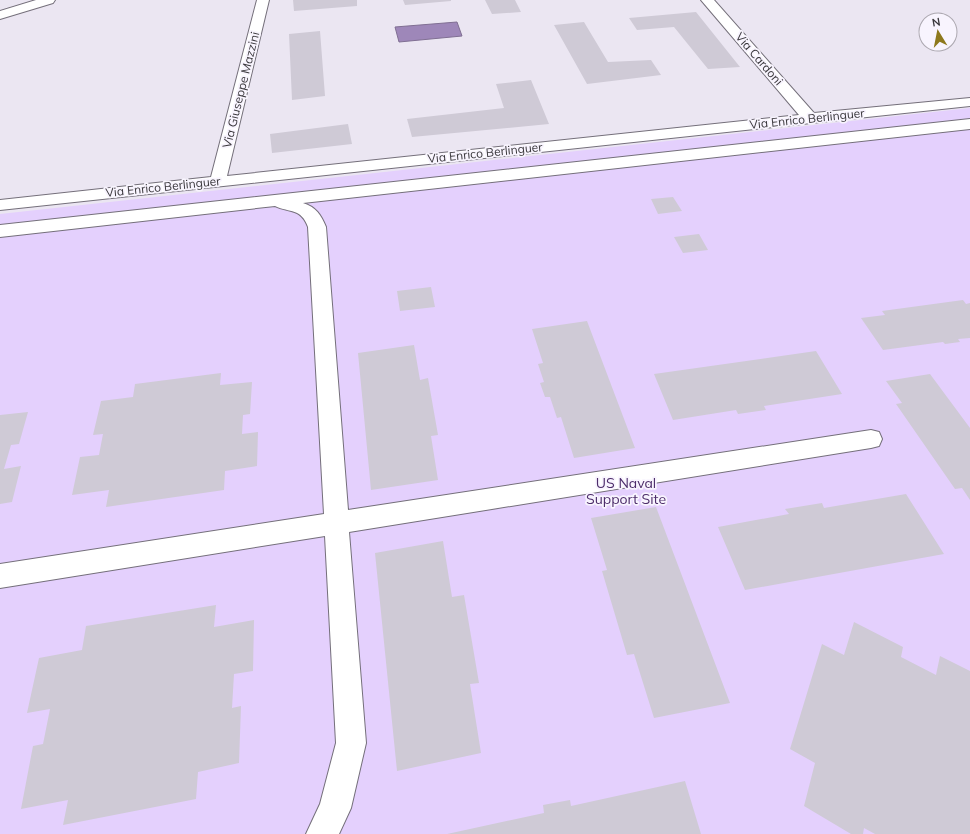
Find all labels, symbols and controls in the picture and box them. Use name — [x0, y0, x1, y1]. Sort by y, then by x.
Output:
north arrow — [918, 12, 958, 52]
text: N — [931, 15, 942, 30]
street label: Via Cardoni — [732, 29, 786, 88]
street label: Via Giuseppe Mazzini — [219, 30, 262, 150]
street label: Via Enrico Berlinguer — [749, 105, 866, 132]
street label: Via Enrico Berlinguer — [427, 139, 544, 166]
street label: Via Enrico Berlinguer — [105, 173, 222, 200]
park label: US Naval Support Site — [586, 474, 666, 508]

